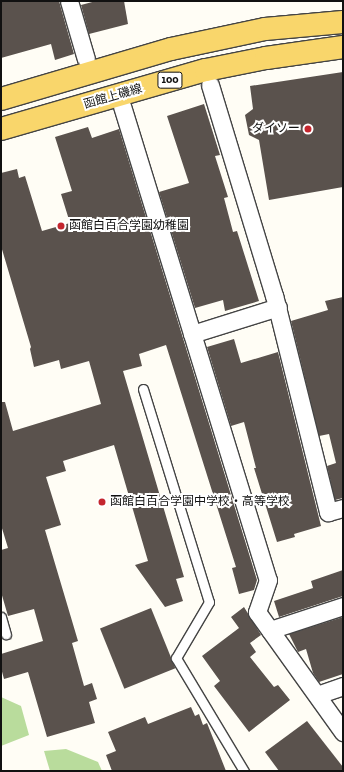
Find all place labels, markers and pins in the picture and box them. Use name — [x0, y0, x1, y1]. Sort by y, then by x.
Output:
place label: ダイソー — [252, 122, 300, 136]
marker: ダイソー — [303, 124, 313, 134]
place label: 函館白百合学園幼稚園 — [69, 219, 189, 233]
marker: 函館白百合学園幼稚園 — [56, 221, 66, 231]
place label: 函館白百合学園中学校・高等学校 — [110, 495, 290, 509]
marker: 函館白百合学園中学校・高等学校 — [97, 497, 107, 507]

